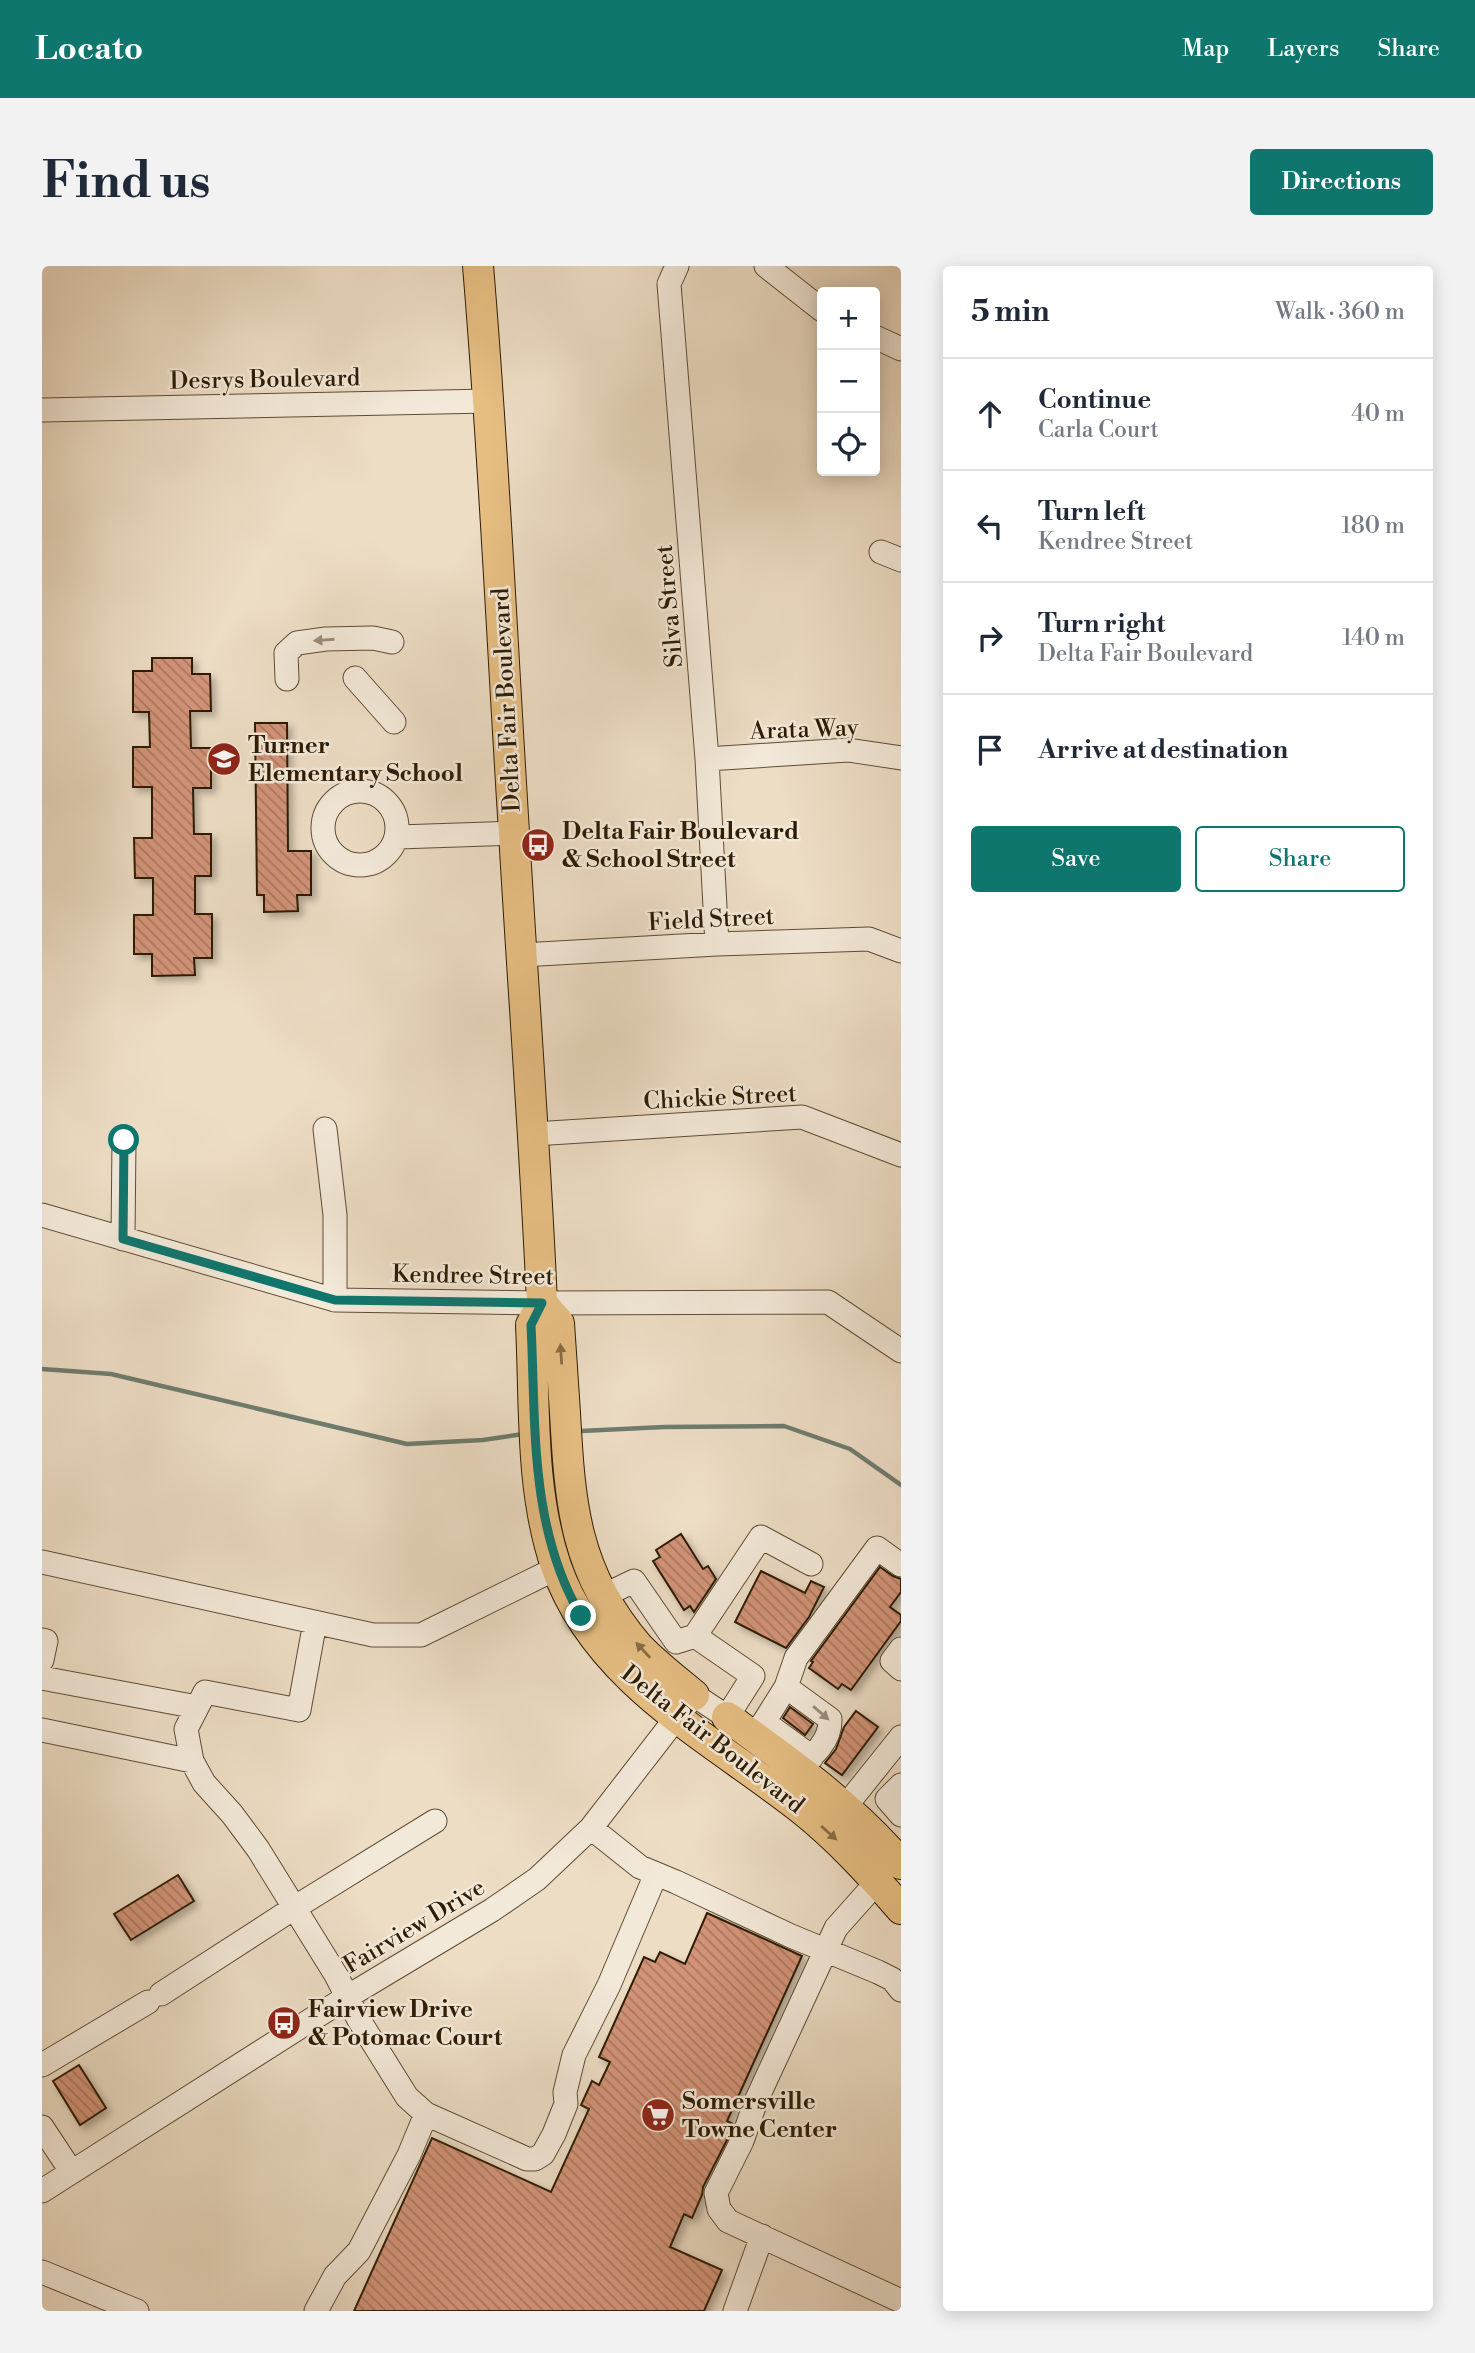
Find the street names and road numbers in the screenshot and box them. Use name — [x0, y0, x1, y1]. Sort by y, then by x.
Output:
street label: Desrys Boulevard — [169, 363, 361, 397]
street label: Silva Street — [650, 543, 690, 669]
street label: Delta Fair Boulevard — [486, 587, 528, 813]
street label: Arata Way — [748, 713, 859, 747]
street label: Field Street — [647, 902, 775, 938]
street label: Chickie Street — [643, 1079, 798, 1117]
street label: Kendree Street — [392, 1260, 555, 1292]
street label: Delta Fair Boulevard — [615, 1659, 810, 1821]
street label: Fairview Drive — [338, 1873, 491, 1981]

